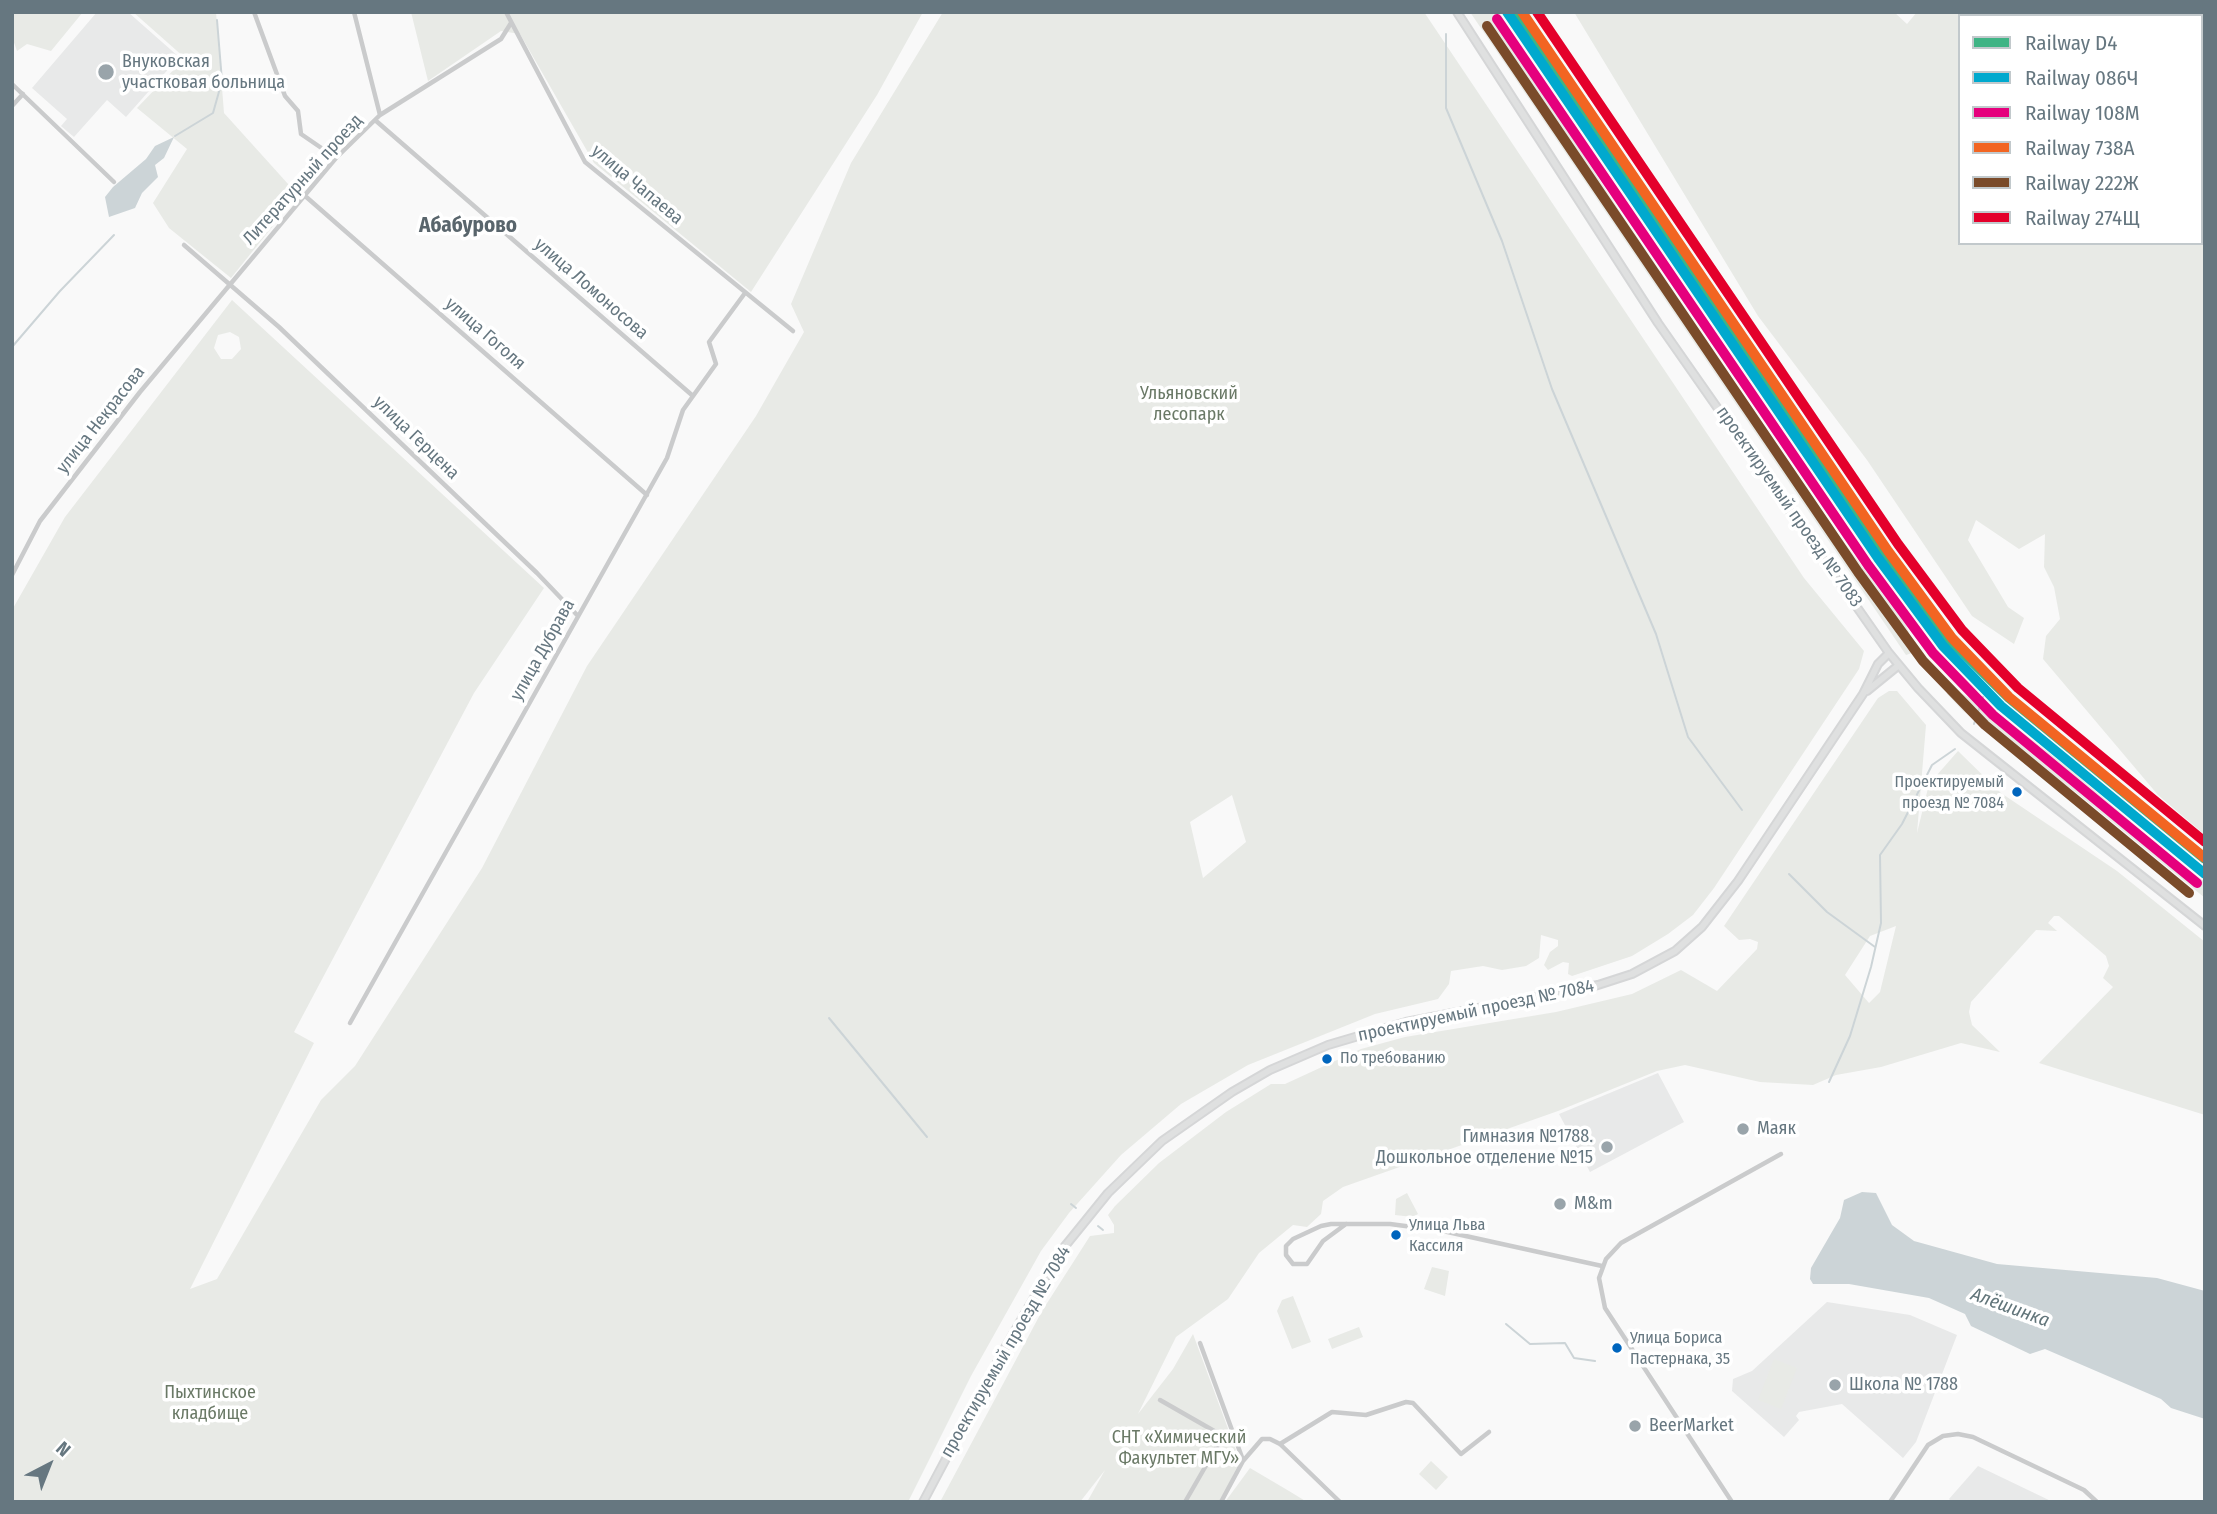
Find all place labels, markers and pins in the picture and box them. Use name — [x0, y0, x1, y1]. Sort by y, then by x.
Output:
place label: Внуковская участковая больница — [122, 51, 285, 94]
marker: Внуковская участковая больница — [96, 62, 116, 82]
place label: Проектируемый проезд № 7084 — [1895, 773, 2004, 811]
marker: Проектируемый проезд № 7084 — [2010, 785, 2024, 799]
place label: По требованию — [1340, 1049, 1446, 1069]
marker: По требованию — [1320, 1052, 1334, 1066]
place label: Маяк — [1757, 1118, 1796, 1140]
marker: Маяк — [1735, 1121, 1751, 1137]
place label: Гимназия №1788. Дошкольное отделение №15 — [1376, 1126, 1593, 1168]
marker: Гимназия №1788. Дошкольное отделение №15 — [1599, 1139, 1615, 1155]
place label: M&m — [1574, 1193, 1613, 1215]
marker: M&m — [1552, 1196, 1568, 1212]
place label: Улица Льва Кассиля — [1409, 1216, 1485, 1254]
marker: Улица Льва Кассиля — [1389, 1228, 1403, 1242]
place label: Улица Бориса Пастернака, 35 — [1630, 1329, 1730, 1367]
marker: Улица Бориса Пастернака, 35 — [1610, 1341, 1624, 1355]
place label: Школа № 1788 — [1849, 1374, 1958, 1396]
marker: Школа № 1788 — [1827, 1377, 1843, 1393]
place label: BeerMarket — [1649, 1415, 1734, 1437]
marker: BeerMarket — [1627, 1418, 1643, 1434]

